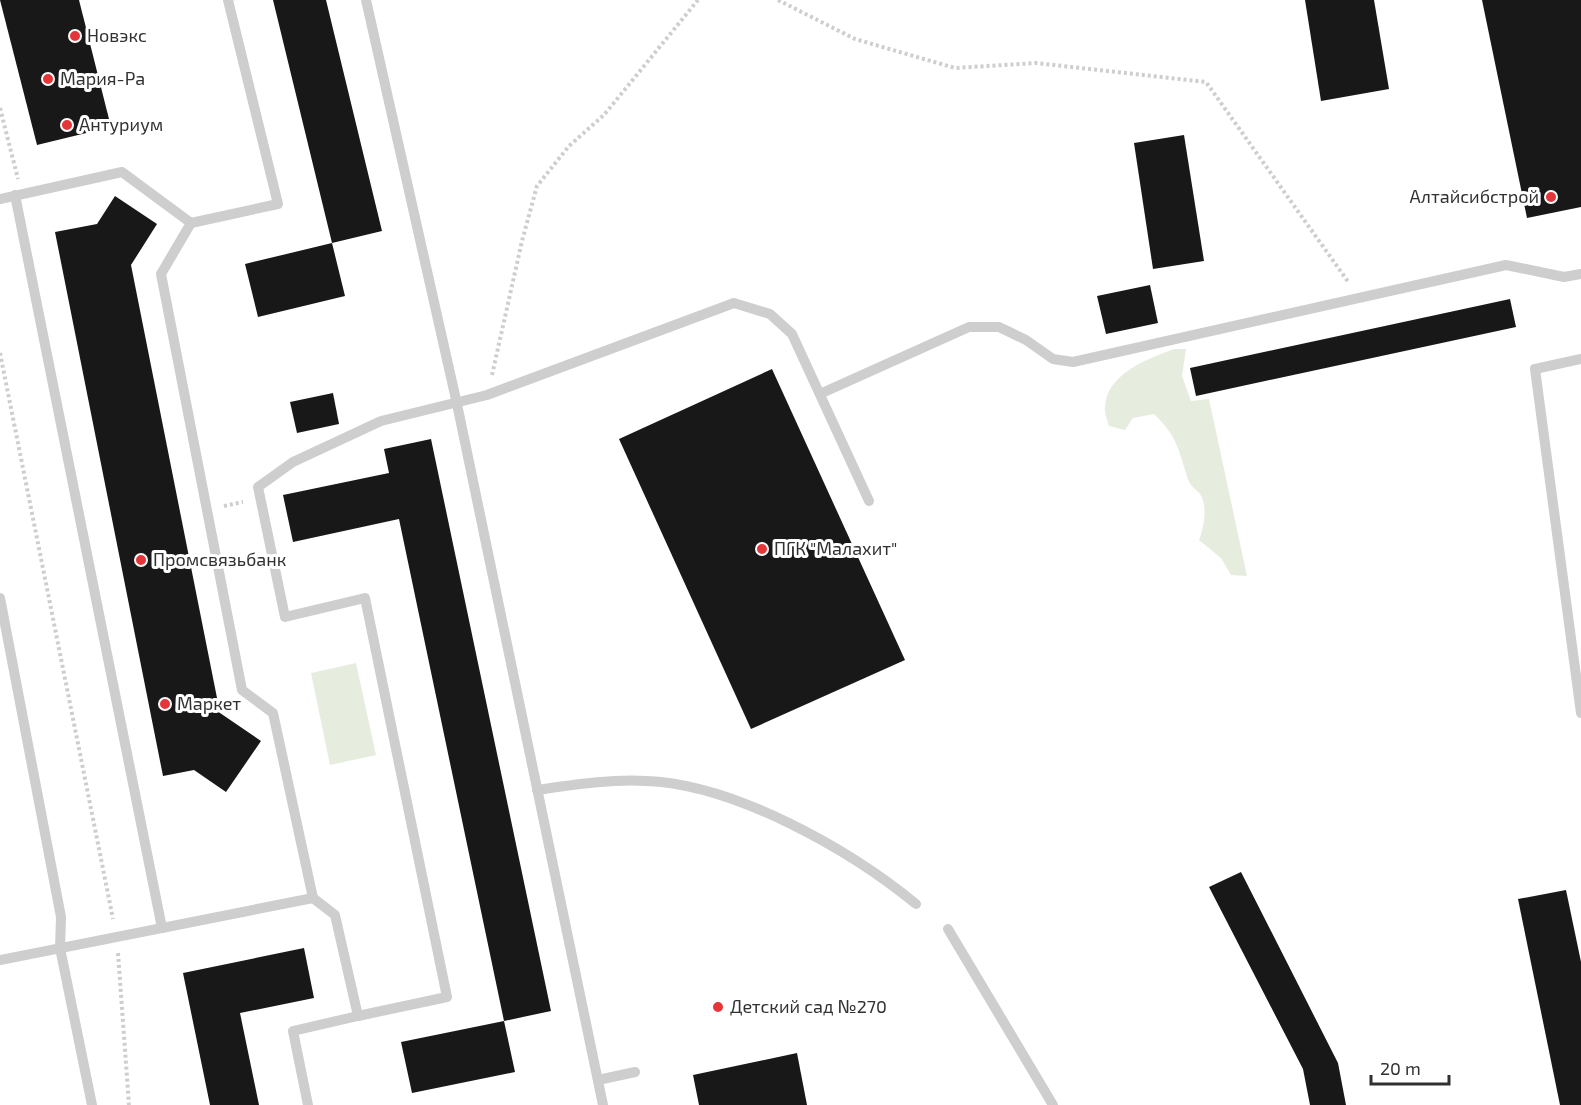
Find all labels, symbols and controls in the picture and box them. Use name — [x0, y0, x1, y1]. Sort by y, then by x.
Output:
place label: Новэкс — [87, 24, 147, 46]
marker: Новэкс — [68, 29, 82, 43]
place label: Мария-Ра — [60, 67, 145, 89]
marker: Мария-Ра — [41, 72, 55, 86]
place label: Антуриум — [79, 113, 163, 135]
marker: Антуриум — [60, 118, 74, 132]
place label: Алтайсибстрой — [1410, 185, 1539, 207]
marker: Алтайсибстрой — [1544, 190, 1558, 204]
place label: ПГК "Малахит" — [774, 537, 897, 559]
marker: ПГК "Малахит" — [755, 542, 769, 556]
place label: Промсвязьбанк — [153, 548, 287, 570]
marker: Промсвязьбанк — [134, 553, 148, 567]
place label: Маркет — [177, 692, 241, 714]
marker: Маркет — [158, 697, 172, 711]
place label: Детский сад №270 — [730, 995, 887, 1017]
marker: Детский сад №270 — [711, 1000, 725, 1014]
scale bar — [1371, 1048, 1449, 1086]
text: 20 m — [1380, 1057, 1421, 1079]

